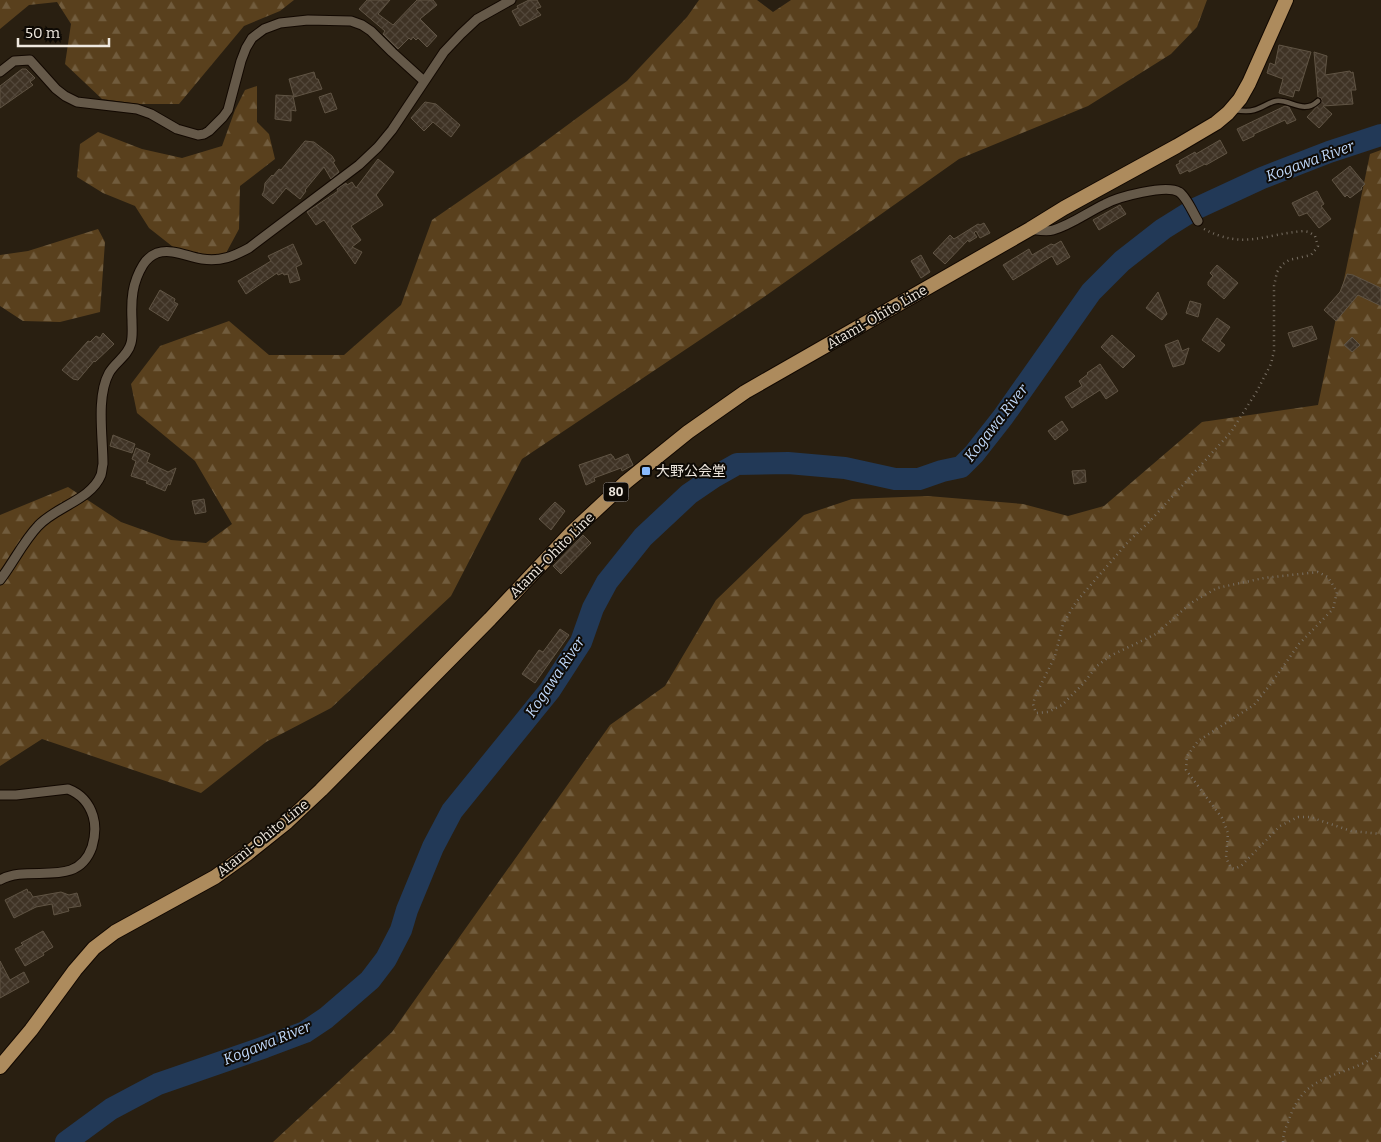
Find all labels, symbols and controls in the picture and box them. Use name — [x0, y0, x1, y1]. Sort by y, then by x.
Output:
scale bar — [18, 15, 109, 47]
text: 50 m — [25, 24, 61, 42]
water label: Kogawa River — [1263, 136, 1358, 185]
street label: Atami-Ohito Line — [824, 281, 930, 353]
water label: Kogawa River — [960, 380, 1032, 465]
place label: 大野公会堂 — [656, 463, 726, 480]
marker: 大野公会堂 — [640, 465, 652, 477]
road number: 80 — [604, 482, 628, 502]
street label: Atami-Ohito Line — [506, 509, 598, 601]
water label: Kogawa River — [522, 633, 589, 720]
street label: Atami-Ohito Line — [214, 796, 312, 880]
water label: Kogawa River — [221, 1017, 314, 1069]

